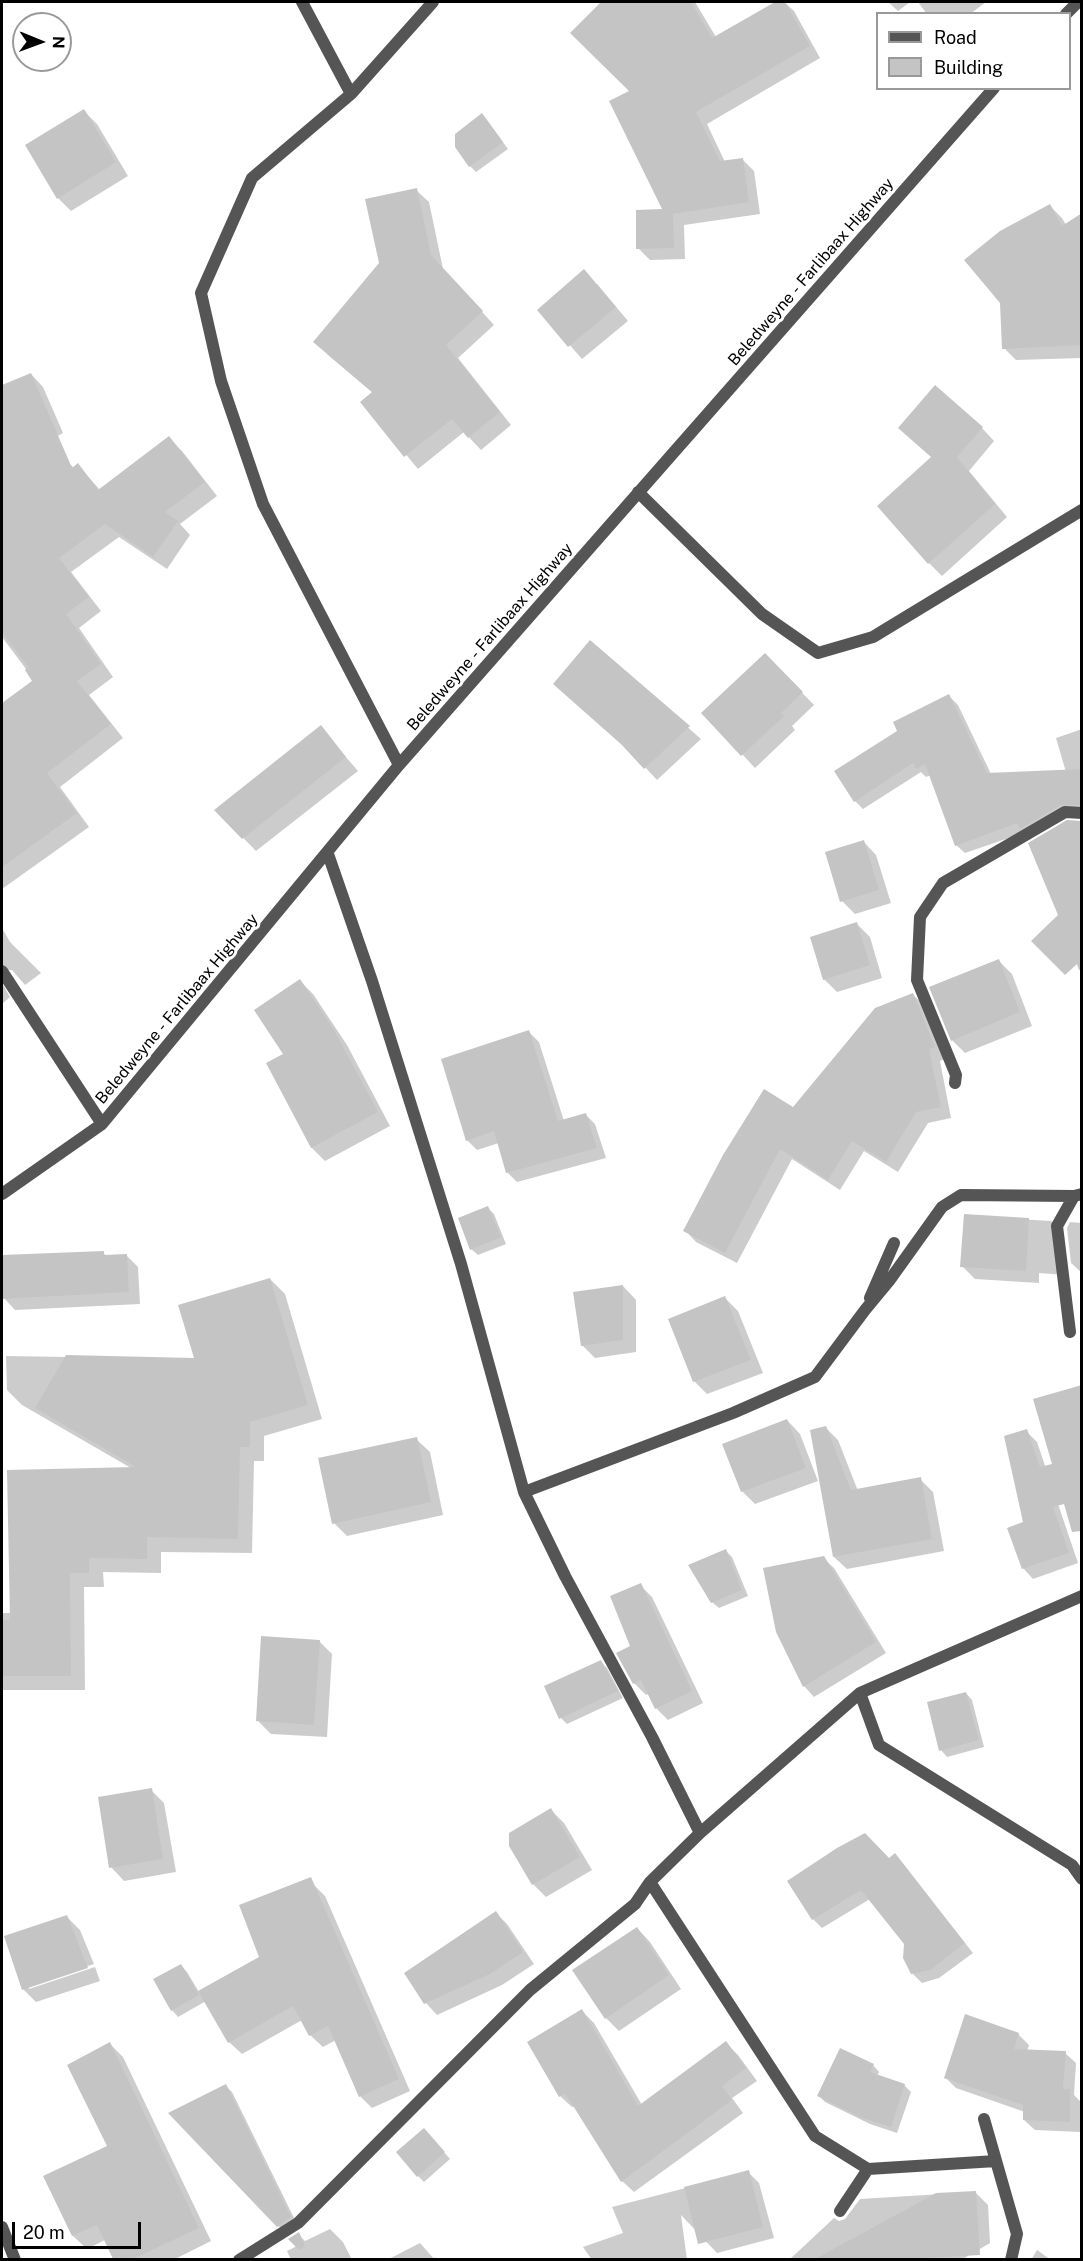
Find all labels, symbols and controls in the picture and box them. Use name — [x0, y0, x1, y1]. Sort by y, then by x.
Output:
north arrow — [12, 12, 72, 72]
legend — [876, 12, 1071, 90]
text: Road — [934, 27, 977, 48]
text: N — [49, 36, 68, 49]
text: Building — [934, 57, 1003, 78]
street label: Beledweyne - Farlibaax Highway — [724, 174, 898, 370]
street label: Beledweyne - Farlibaax Highway — [403, 539, 577, 735]
street label: Beledweyne - Farlibaax Highway — [92, 910, 262, 1108]
scale bar — [15, 2210, 144, 2248]
text: 20 m — [23, 2222, 65, 2243]

